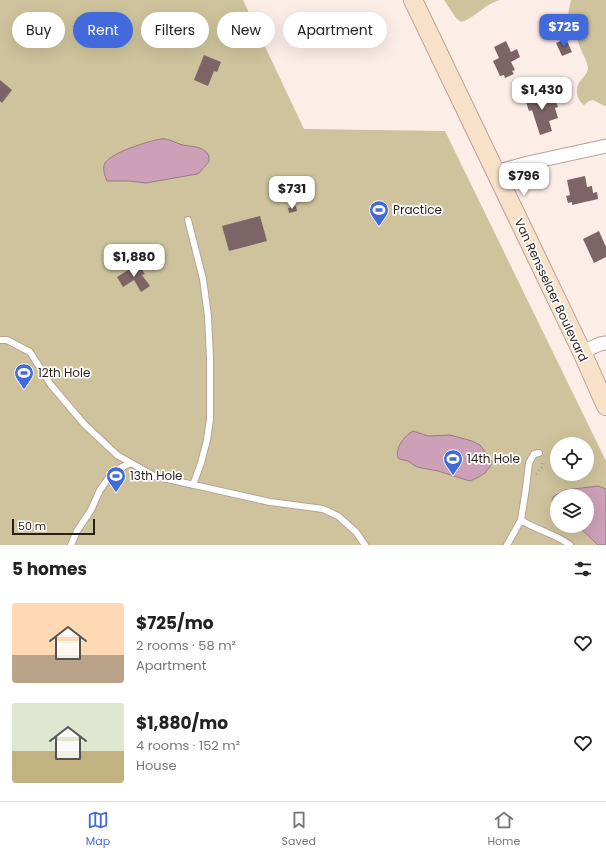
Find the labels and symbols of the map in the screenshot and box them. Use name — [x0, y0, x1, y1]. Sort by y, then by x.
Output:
pin: $725 — [540, 14, 588, 48]
pin: $1,430 — [509, 77, 575, 111]
pin: $796 — [500, 163, 548, 197]
pin: $731 — [268, 176, 316, 210]
sports icon: Practice — [368, 199, 390, 227]
place label: Practice — [393, 201, 442, 218]
street label: Van Rensselaer Boulevard — [511, 215, 592, 364]
pin: $1,880 — [101, 244, 167, 278]
sports icon: 12th Hole — [13, 362, 35, 390]
place label: 12th Hole — [38, 364, 90, 381]
sports icon: 14th Hole — [442, 448, 464, 476]
place label: 14th Hole — [467, 450, 520, 467]
sports icon: 13th Hole — [105, 465, 127, 493]
place label: 13th Hole — [130, 467, 183, 484]
scale bar — [12, 517, 95, 536]

